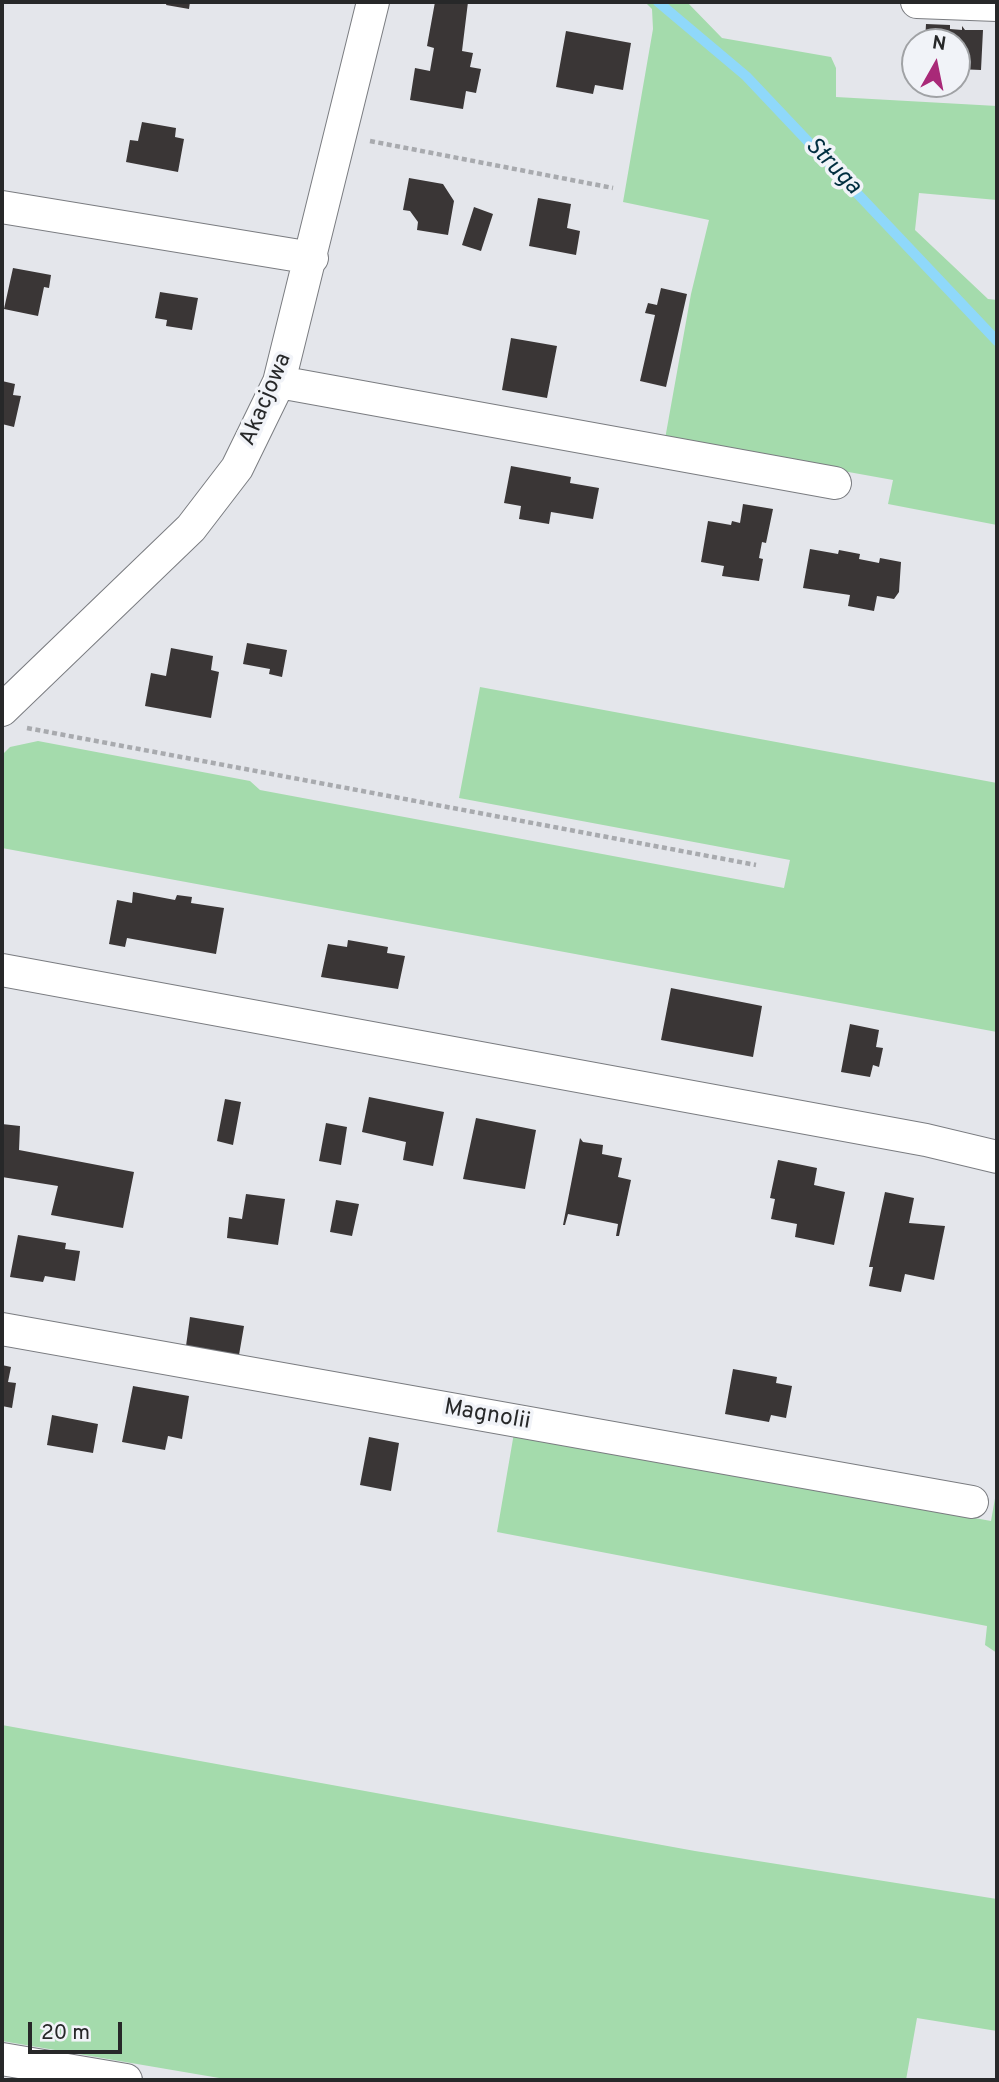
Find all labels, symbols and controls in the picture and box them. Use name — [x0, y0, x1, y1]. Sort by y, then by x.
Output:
north arrow — [901, 28, 971, 98]
text: N — [930, 31, 948, 57]
water label: Struga — [798, 132, 866, 202]
street label: Akacjowa — [235, 350, 299, 450]
street label: Magnolii — [442, 1395, 532, 1437]
scale bar — [32, 2008, 126, 2052]
text: 20 m — [41, 2020, 90, 2047]

